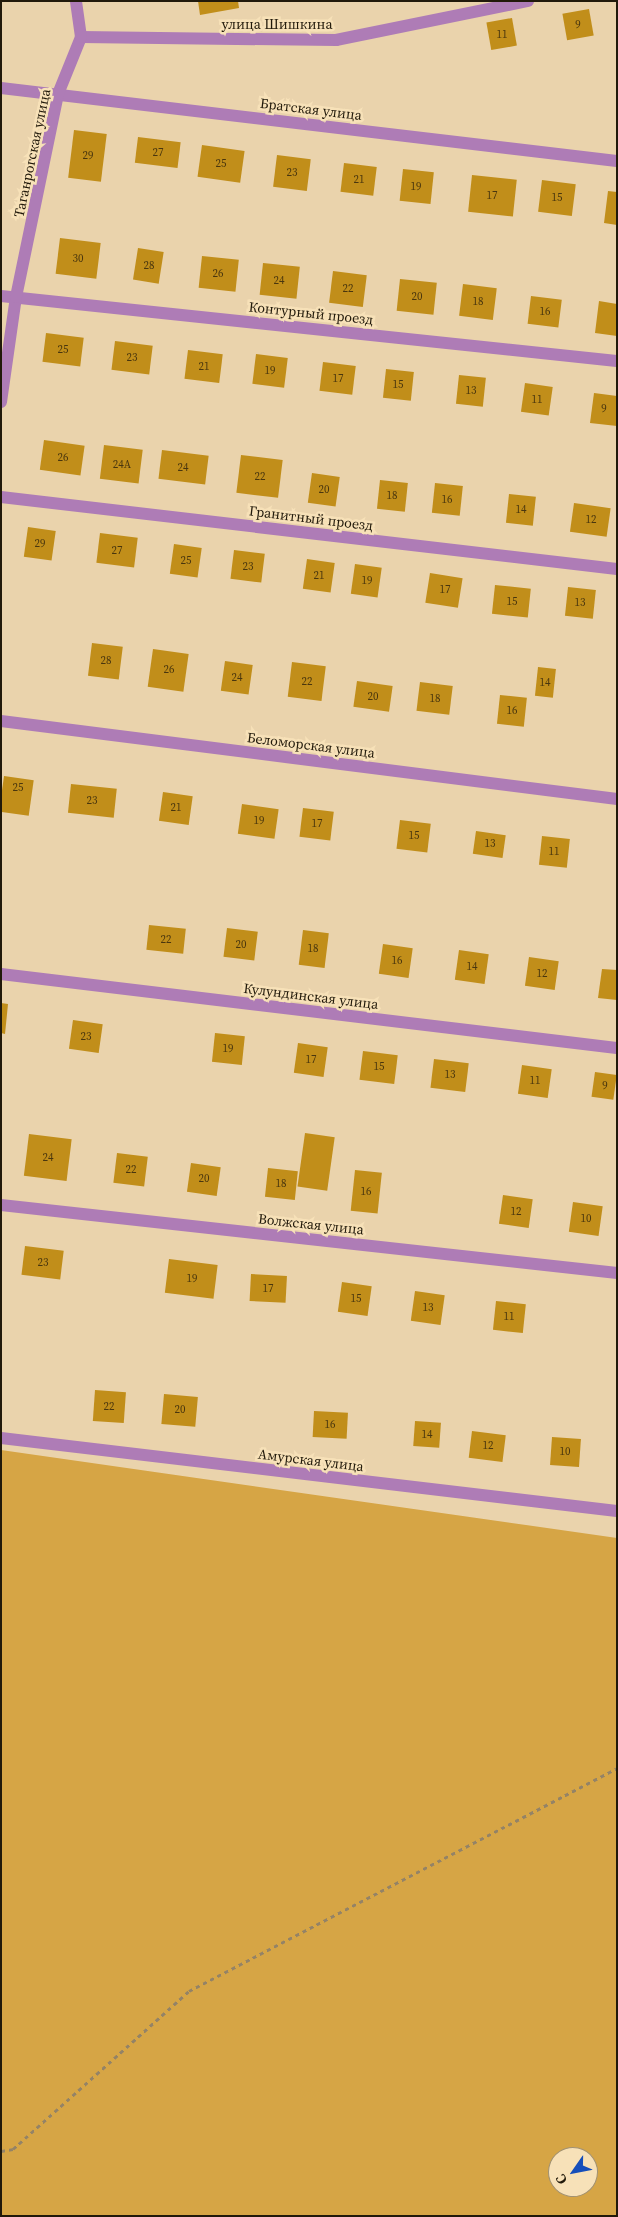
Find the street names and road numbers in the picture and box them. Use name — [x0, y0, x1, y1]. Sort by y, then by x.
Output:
street label: улица Шишкина — [221, 16, 333, 32]
street label: Таганрогская улица — [10, 87, 54, 219]
street label: Братская улица — [259, 94, 363, 124]
street label: Контурный проезд — [248, 298, 374, 328]
street label: Гранитный проезд — [248, 502, 374, 534]
street label: Беломорская улица — [246, 729, 376, 761]
street label: Кулундинская улица — [243, 979, 379, 1013]
street label: Волжская улица — [257, 1210, 365, 1238]
street label: Амурская улица — [257, 1445, 365, 1475]

